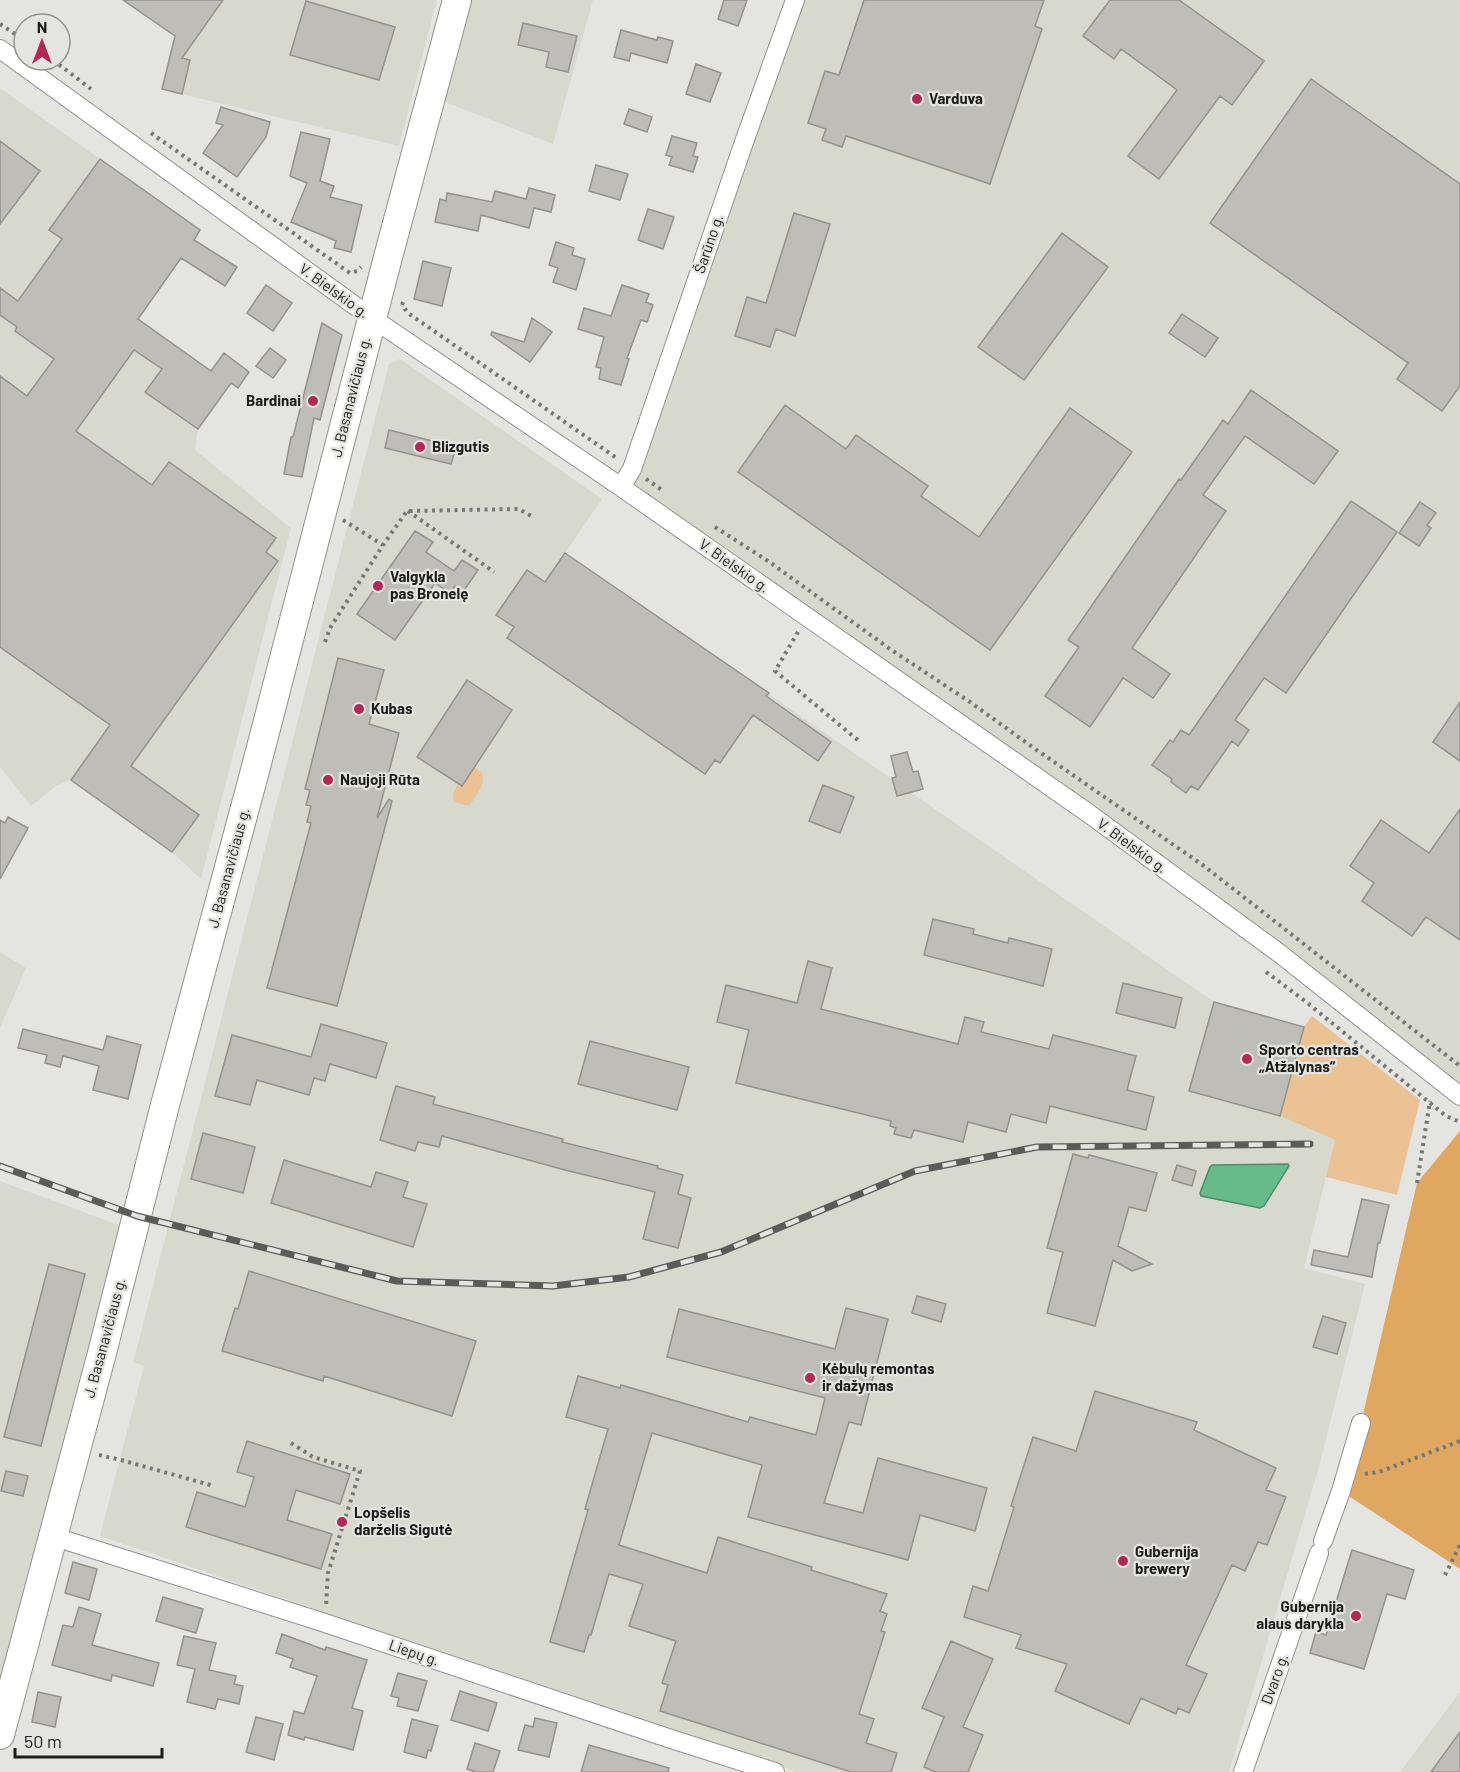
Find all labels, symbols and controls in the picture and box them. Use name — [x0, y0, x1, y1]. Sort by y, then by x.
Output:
north arrow — [12, 12, 72, 72]
text: N — [37, 17, 47, 36]
place label: Varduva — [929, 89, 983, 107]
marker: Varduva — [910, 92, 924, 106]
street label: Šarūno g. — [690, 212, 727, 276]
street label: V. Bielskio g. — [296, 259, 373, 321]
street label: J. Basanavičiaus g. — [326, 335, 374, 459]
place label: Bardinai — [246, 391, 301, 409]
marker: Bardinai — [306, 394, 320, 408]
place label: Blizgutis — [432, 437, 490, 455]
marker: Blizgutis — [413, 440, 427, 454]
street label: V. Bielskio g. — [696, 534, 773, 596]
place label: Valgykla pas Bronelę — [390, 567, 468, 602]
marker: Valgykla pas Bronelę — [371, 579, 385, 593]
place label: Kubas — [371, 699, 413, 717]
marker: Kubas — [352, 702, 366, 716]
place label: Naujoji Rūta — [340, 770, 420, 788]
marker: Naujoji Rūta — [321, 773, 335, 787]
street label: J. Basanavičiaus g. — [203, 806, 253, 930]
street label: V. Bielskio g. — [1094, 814, 1171, 876]
place label: Sporto centras „Atžalynas“ — [1259, 1040, 1359, 1075]
marker: Sporto centras „Atžalynas“ — [1240, 1052, 1254, 1066]
street label: J. Basanavičiaus g. — [79, 1276, 129, 1400]
place label: Kėbulų remontas ir dažymas — [822, 1359, 935, 1394]
marker: Kėbulų remontas ir dažymas — [803, 1371, 817, 1385]
place label: Lopšelis darželis Sigutė — [354, 1503, 452, 1538]
marker: Lopšelis darželis Sigutė — [335, 1515, 349, 1529]
place label: Gubernija brewery — [1135, 1542, 1199, 1577]
marker: Gubernija brewery — [1116, 1554, 1130, 1568]
place label: Gubernija alaus darykla — [1256, 1597, 1344, 1632]
marker: Gubernija alaus darykla — [1349, 1609, 1363, 1623]
street label: Liepų g. — [387, 1635, 442, 1669]
street label: Dvaro g. — [1257, 1651, 1292, 1706]
scale bar — [15, 1721, 162, 1759]
text: 50 m — [24, 1730, 62, 1752]

